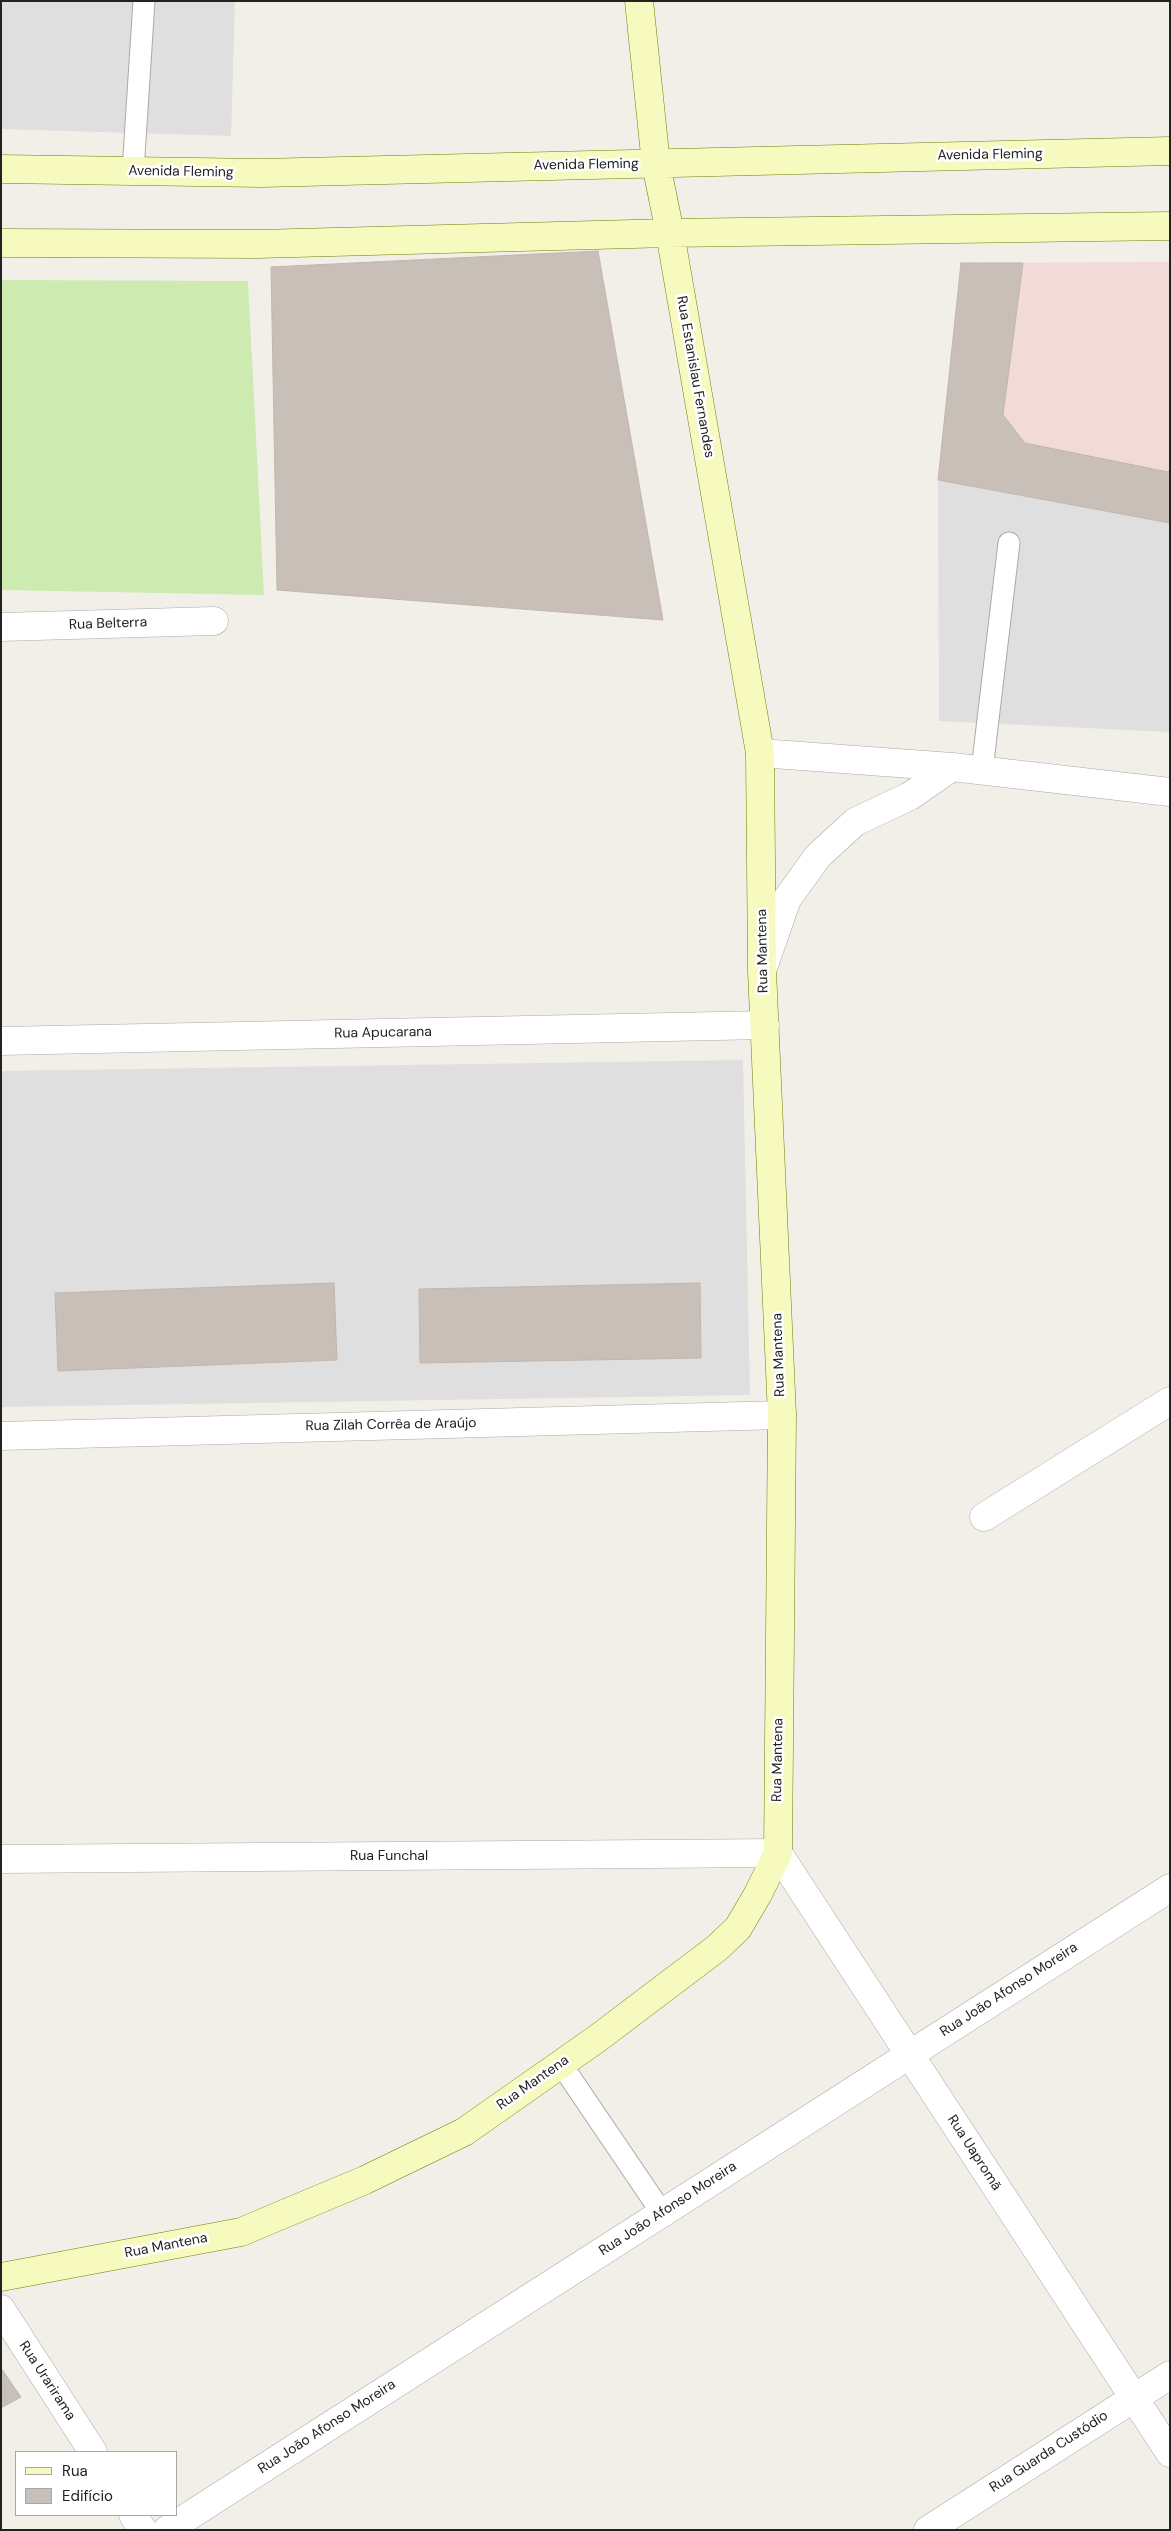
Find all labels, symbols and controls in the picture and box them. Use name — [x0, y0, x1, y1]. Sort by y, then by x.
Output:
street label: Avenida Fleming — [937, 146, 1043, 164]
street label: Avenida Fleming — [533, 156, 639, 174]
street label: Avenida Fleming — [128, 163, 234, 181]
street label: Rua Estanislau Fernandes — [672, 295, 718, 459]
street label: Rua Belterra — [69, 614, 147, 634]
street label: Rua Mantena — [754, 909, 772, 993]
street label: Rua Apucarana — [334, 1024, 432, 1042]
street label: Rua Mantena — [769, 1313, 789, 1397]
street label: Rua Zilah Corrêa de Araújo — [305, 1415, 477, 1435]
street label: Rua Mantena — [769, 1718, 787, 1802]
street label: Rua Funchal — [350, 1848, 428, 1864]
street label: Rua João Afonso Moreira — [937, 1939, 1081, 2041]
street label: Rua Mantena — [494, 2052, 572, 2114]
street label: Rua Uapromã — [943, 2112, 1005, 2194]
street label: Rua João Afonso Moreira — [596, 2158, 740, 2260]
street label: Rua Mantena — [123, 2230, 209, 2262]
street label: Rua Urarirama — [15, 2338, 79, 2424]
street label: Rua João Afonso Moreira — [255, 2376, 399, 2478]
street label: Rua Guarda Custódio — [987, 2407, 1111, 2497]
legend — [15, 2451, 178, 2516]
text: Rua — [62, 2461, 88, 2481]
text: Edifício — [62, 2486, 113, 2506]

